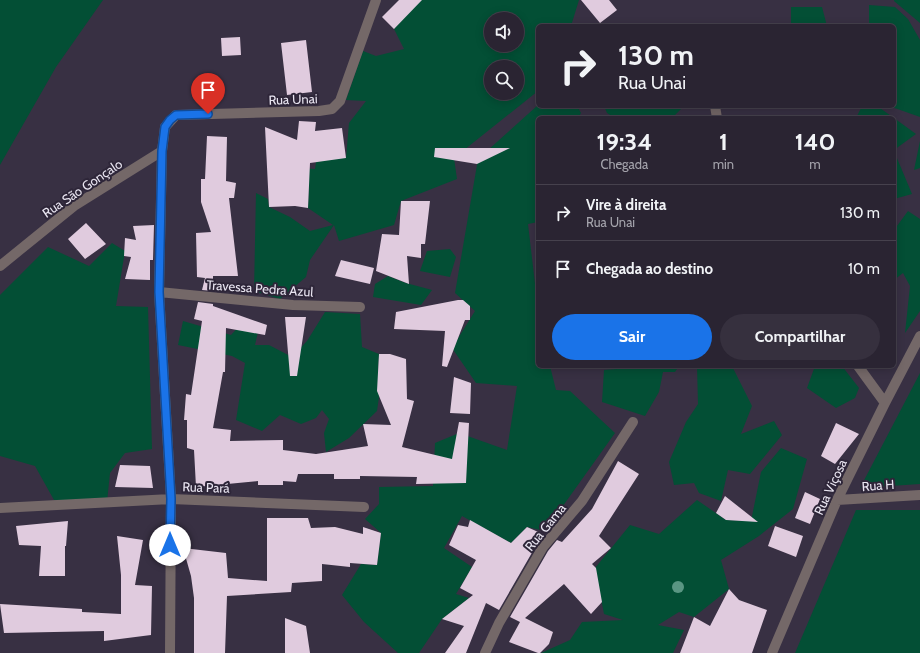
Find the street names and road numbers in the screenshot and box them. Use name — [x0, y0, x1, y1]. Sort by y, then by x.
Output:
street label: Rua Unai — [268, 90, 318, 108]
street label: Rua São Gonçalo — [39, 155, 125, 221]
street label: Travessa Pedra Azul — [206, 276, 314, 300]
street label: Rua Viçosa — [810, 456, 850, 517]
street label: Rua H — [861, 476, 895, 494]
street label: Rua Pará — [182, 478, 231, 496]
street label: Rua Gama — [521, 500, 569, 554]

